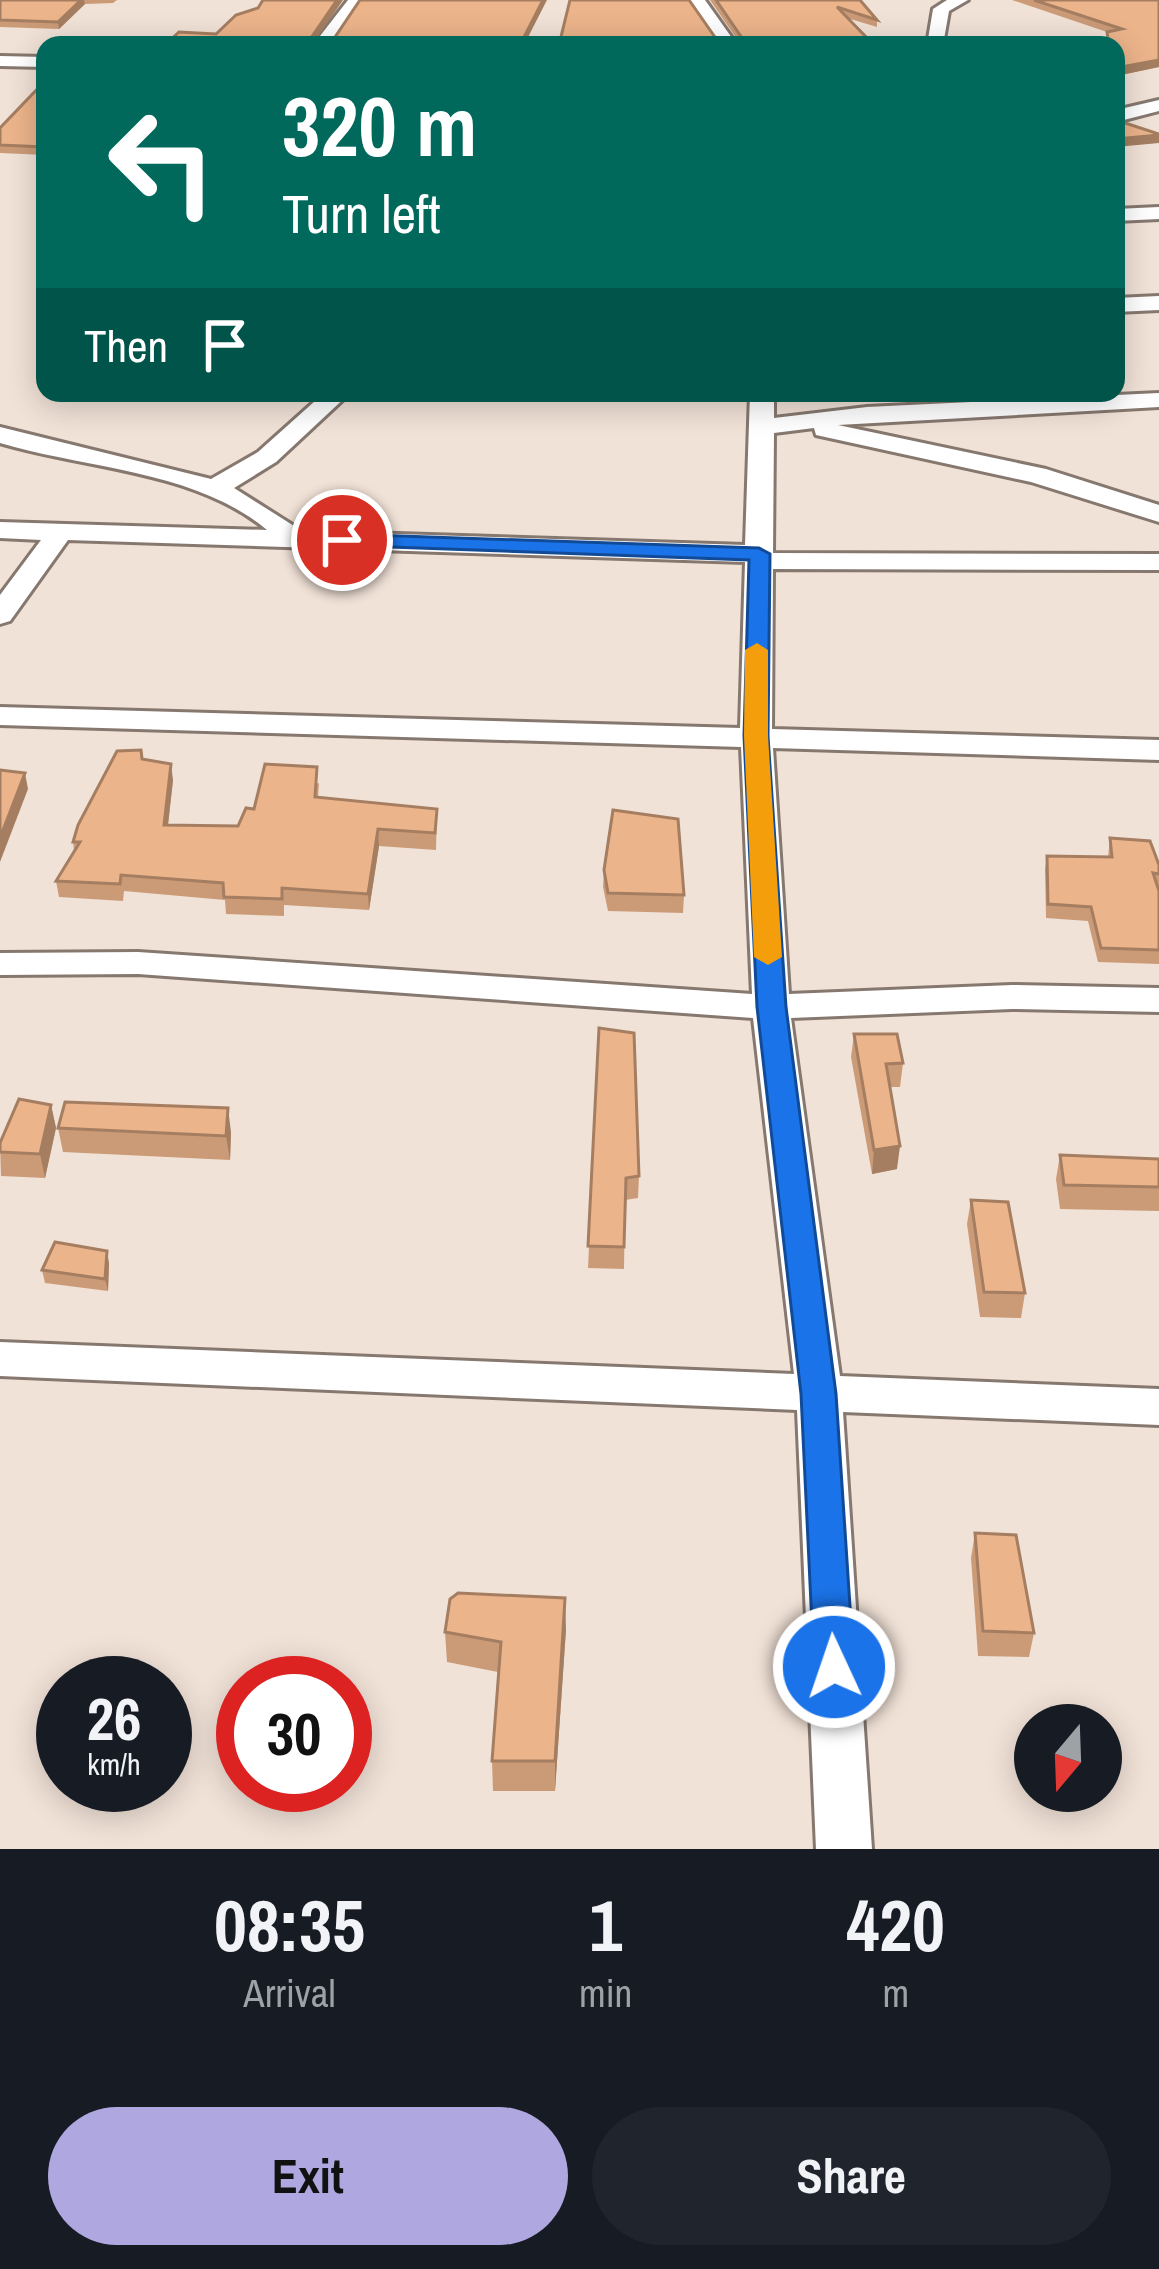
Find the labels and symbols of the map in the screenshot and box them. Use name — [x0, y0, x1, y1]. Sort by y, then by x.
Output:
pin — [291, 489, 393, 591]
position arrow — [771, 1604, 897, 1730]
speed limit sign: 30 — [216, 1656, 372, 1812]
north arrow — [1014, 1704, 1122, 1812]

